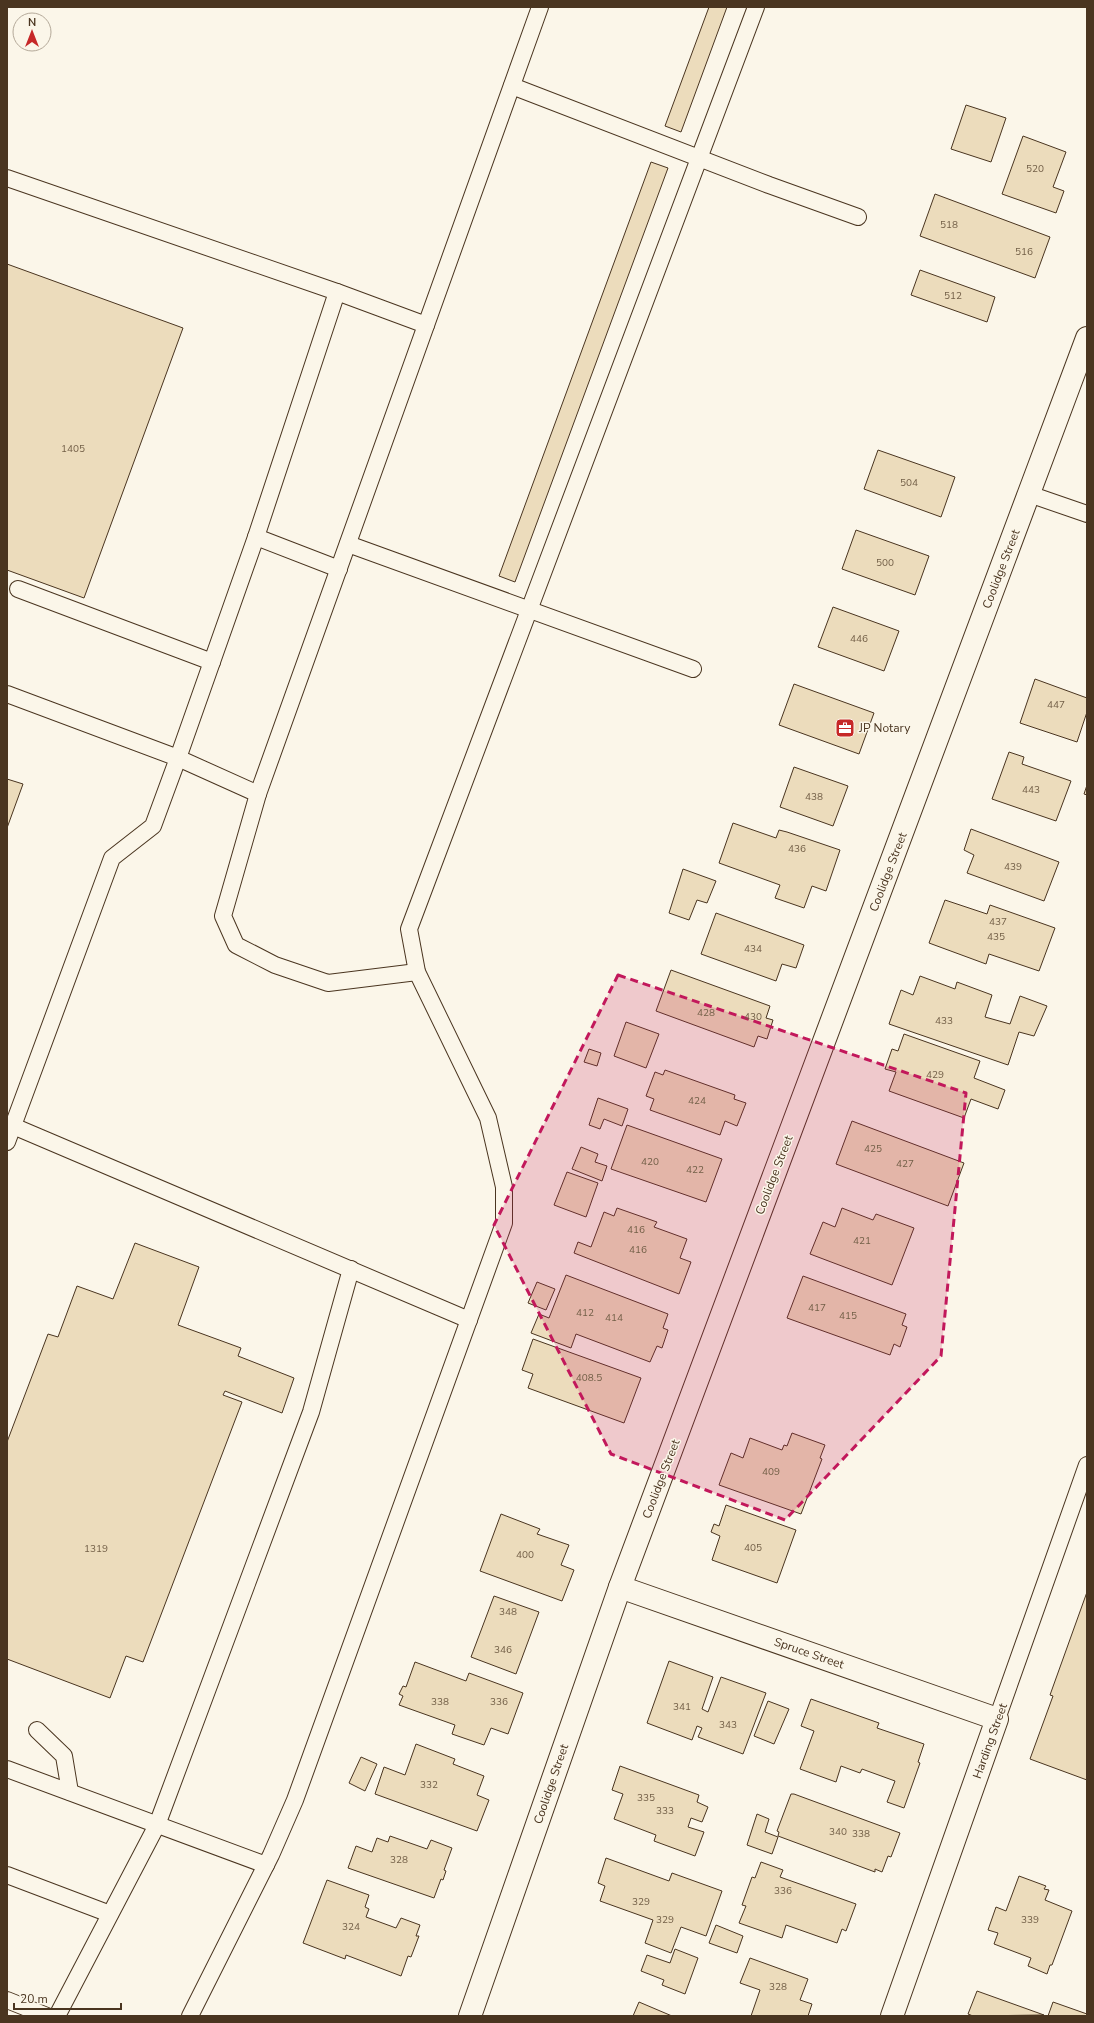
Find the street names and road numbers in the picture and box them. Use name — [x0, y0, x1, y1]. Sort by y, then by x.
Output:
street label: Coolidge Street — [979, 526, 1024, 611]
street label: Coolidge Street — [866, 829, 911, 914]
street label: Coolidge Street — [752, 1132, 797, 1217]
street label: Coolidge Street — [639, 1436, 684, 1521]
street label: Spruce Street — [772, 1634, 847, 1673]
street label: Harding Street — [969, 1700, 1011, 1781]
street label: Coolidge Street — [530, 1741, 572, 1826]

